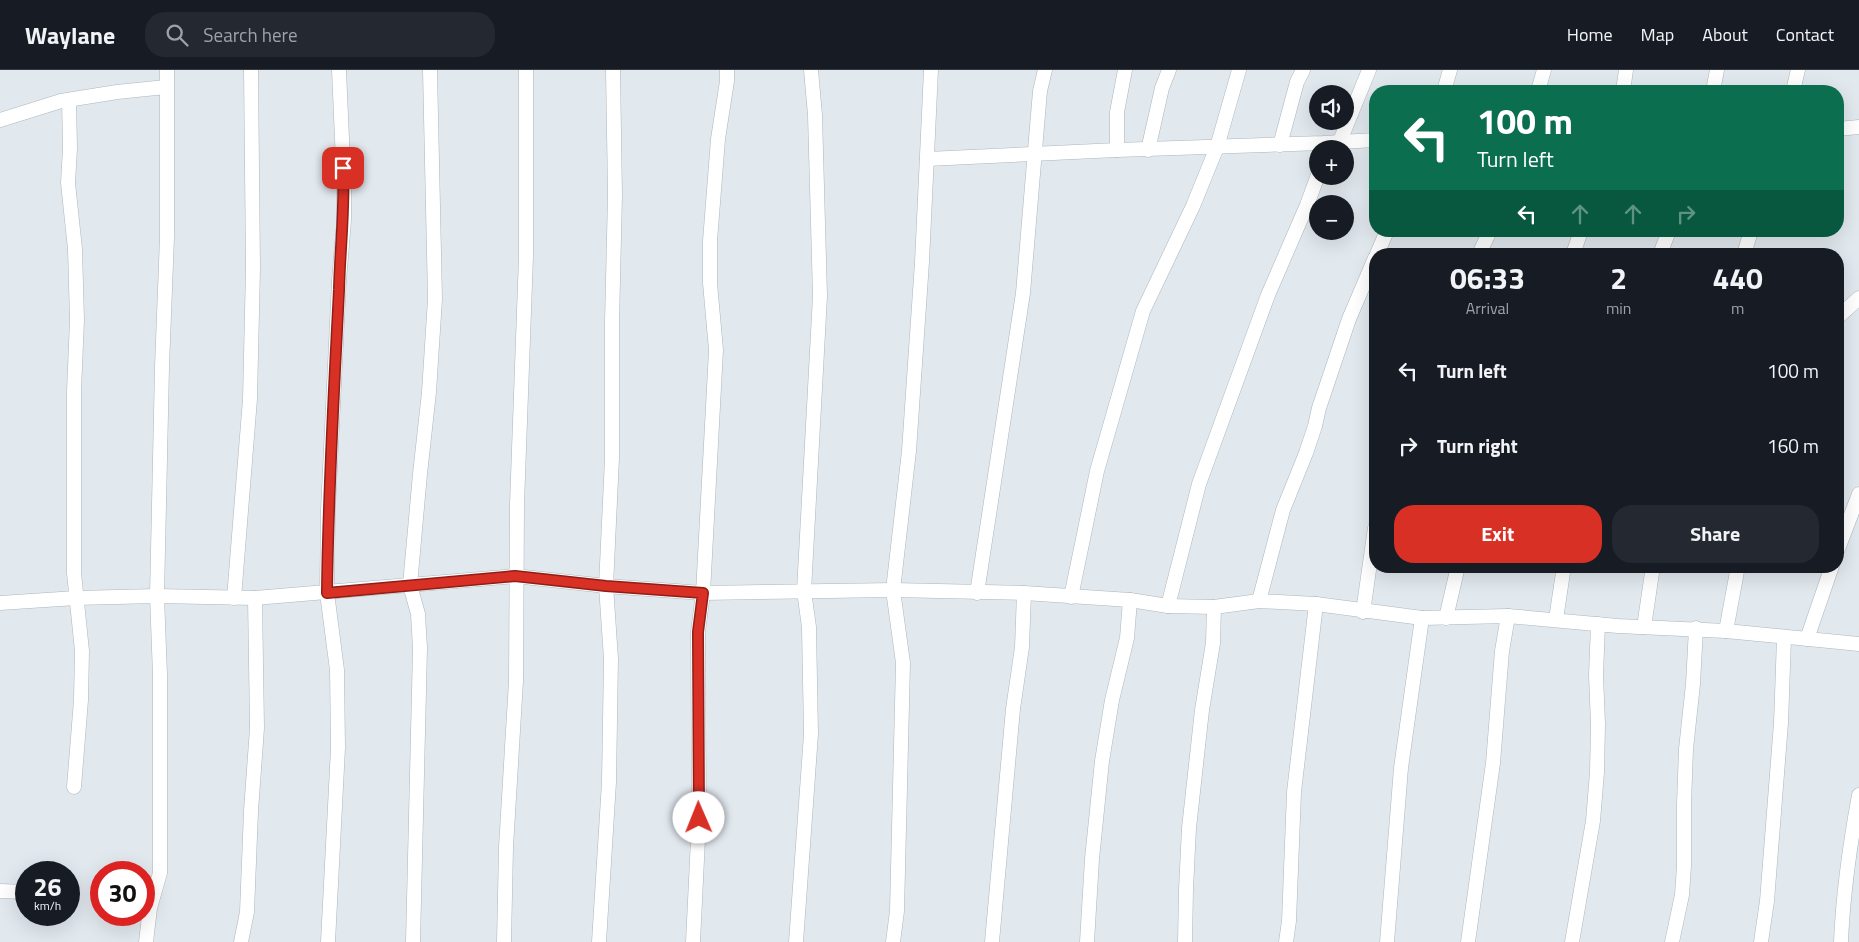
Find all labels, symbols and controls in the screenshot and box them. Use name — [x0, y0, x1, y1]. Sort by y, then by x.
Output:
search box — [145, 12, 495, 57]
text: Waylane — [25, 17, 115, 53]
text: Search here — [203, 20, 298, 49]
icon: search — [163, 21, 191, 49]
text: Home — [1567, 21, 1613, 48]
text: Map — [1641, 21, 1674, 48]
text: About — [1702, 21, 1748, 48]
text: Contact — [1776, 21, 1834, 48]
map controls — [1309, 85, 1354, 240]
button: sound — [1309, 85, 1354, 130]
text: 100 m — [1477, 94, 1573, 148]
icon: left — [1394, 105, 1459, 170]
button: + — [1309, 140, 1354, 185]
text: Turn left — [1477, 142, 1554, 176]
pin — [322, 147, 364, 189]
icon: arrive — [329, 154, 357, 182]
button: − — [1309, 195, 1354, 240]
icon: left — [1513, 200, 1541, 228]
icon: ahead — [1566, 200, 1594, 228]
icon: ahead — [1619, 200, 1647, 228]
icon: right — [1672, 200, 1700, 228]
text: 06:33 — [1450, 255, 1525, 301]
text: 2 — [1610, 255, 1627, 301]
text: 440 — [1713, 255, 1763, 301]
text: Arrival — [1466, 296, 1509, 320]
text: min — [1606, 296, 1631, 320]
text: m — [1731, 296, 1744, 320]
text: Turn left — [1437, 356, 1507, 385]
text: 100 m — [1767, 356, 1819, 385]
icon: left — [1394, 357, 1422, 385]
text: Turn right — [1437, 431, 1518, 460]
text: 160 m — [1767, 431, 1819, 460]
icon: right — [1394, 432, 1422, 460]
button: Exit — [1394, 505, 1602, 563]
button: Share — [1612, 505, 1819, 563]
position arrow — [672, 791, 724, 843]
speed limit sign: 30 — [90, 861, 155, 926]
text: 26 — [33, 868, 62, 906]
text: km/h — [34, 896, 61, 915]

